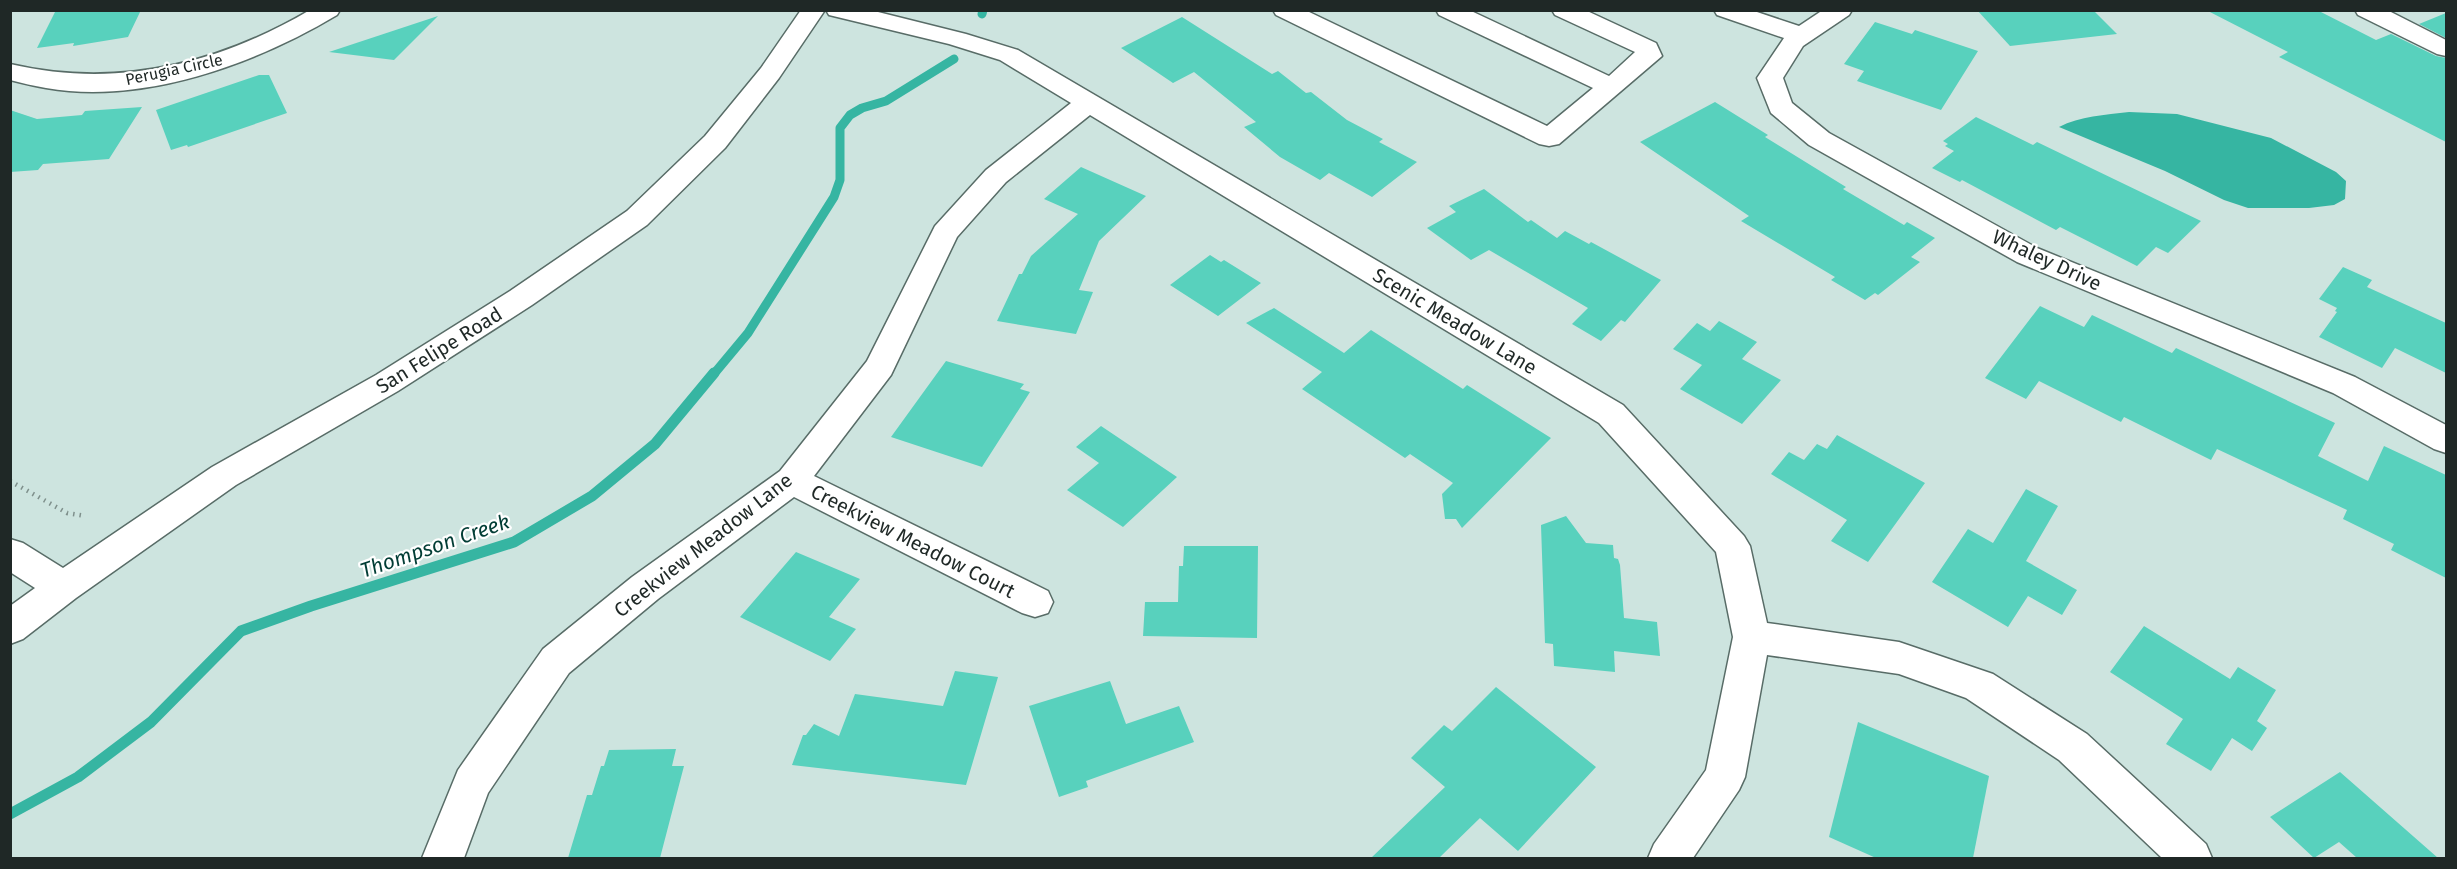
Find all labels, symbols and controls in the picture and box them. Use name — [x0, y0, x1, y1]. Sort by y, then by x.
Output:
street label: Perugia Circle — [124, 50, 224, 89]
street label: Whaley Drive — [1989, 224, 2105, 296]
street label: Scenic Meadow Lane — [1369, 263, 1541, 379]
street label: San Felipe Road — [371, 302, 507, 398]
street label: Creekview Meadow Lane — [609, 468, 797, 622]
street label: Creekview Meadow Court — [807, 479, 1020, 603]
water label: Thompson Creek — [357, 508, 513, 584]

